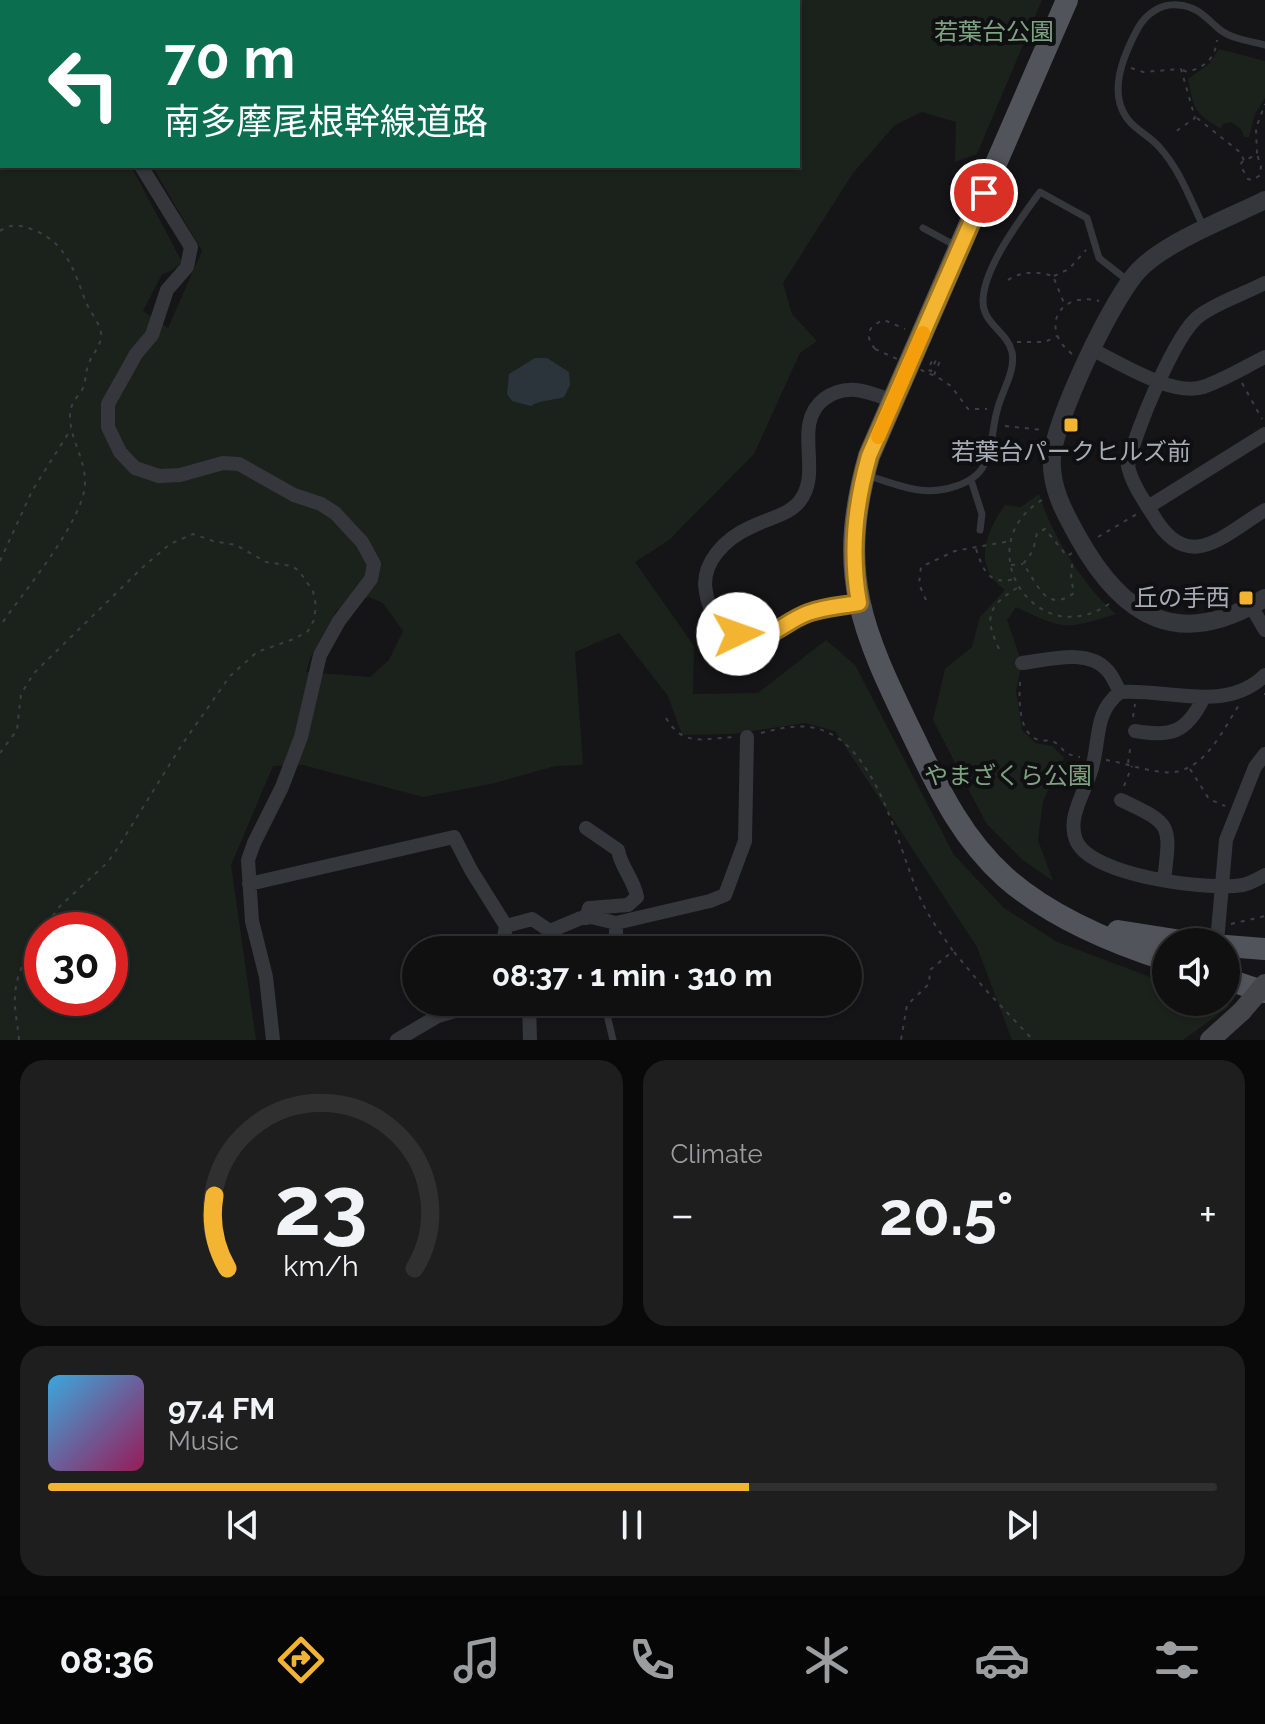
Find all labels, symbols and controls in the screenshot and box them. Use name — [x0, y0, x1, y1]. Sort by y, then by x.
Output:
park label: 若葉台公園 — [934, 17, 1054, 46]
text: 70 m — [164, 25, 295, 91]
icon: left — [32, 32, 136, 136]
text: 南多摩尾根幹線道路 — [164, 100, 488, 142]
pin — [950, 159, 1018, 227]
icon: arrive — [962, 171, 1006, 215]
marker: 若葉台パークヒルズ前 — [1062, 416, 1080, 434]
place label: 若葉台パークヒルズ前 — [951, 437, 1191, 466]
place label: 丘の手西 — [1134, 583, 1230, 612]
marker: 丘の手西 — [1237, 589, 1255, 607]
position arrow — [696, 592, 780, 676]
park label: やまざくら公園 — [924, 761, 1092, 790]
speed limit sign: 30 — [24, 912, 128, 1016]
map controls — [1152, 928, 1240, 1016]
button: sound — [1152, 928, 1240, 1016]
text: 08:37 · 1 min · 310 m — [492, 958, 772, 993]
text: Climate — [671, 1139, 763, 1169]
text: 23 — [275, 1157, 368, 1254]
text: 20.5° — [879, 1179, 1014, 1249]
text: − — [671, 1189, 694, 1240]
text: + — [1199, 1189, 1217, 1240]
text: km/h — [284, 1249, 359, 1283]
text: 97.4 FM — [168, 1391, 275, 1426]
text: Music — [168, 1426, 239, 1456]
icon: previous — [221, 1503, 265, 1547]
icon: pause — [610, 1503, 654, 1547]
icon: next — [1000, 1503, 1044, 1547]
icon: directions — [273, 1632, 329, 1688]
icon: music — [449, 1632, 505, 1688]
icon: phone — [624, 1632, 680, 1688]
icon: climate — [799, 1632, 855, 1688]
icon: car — [974, 1632, 1030, 1688]
icon: filters — [1149, 1632, 1205, 1688]
text: 08:36 — [60, 1639, 154, 1681]

